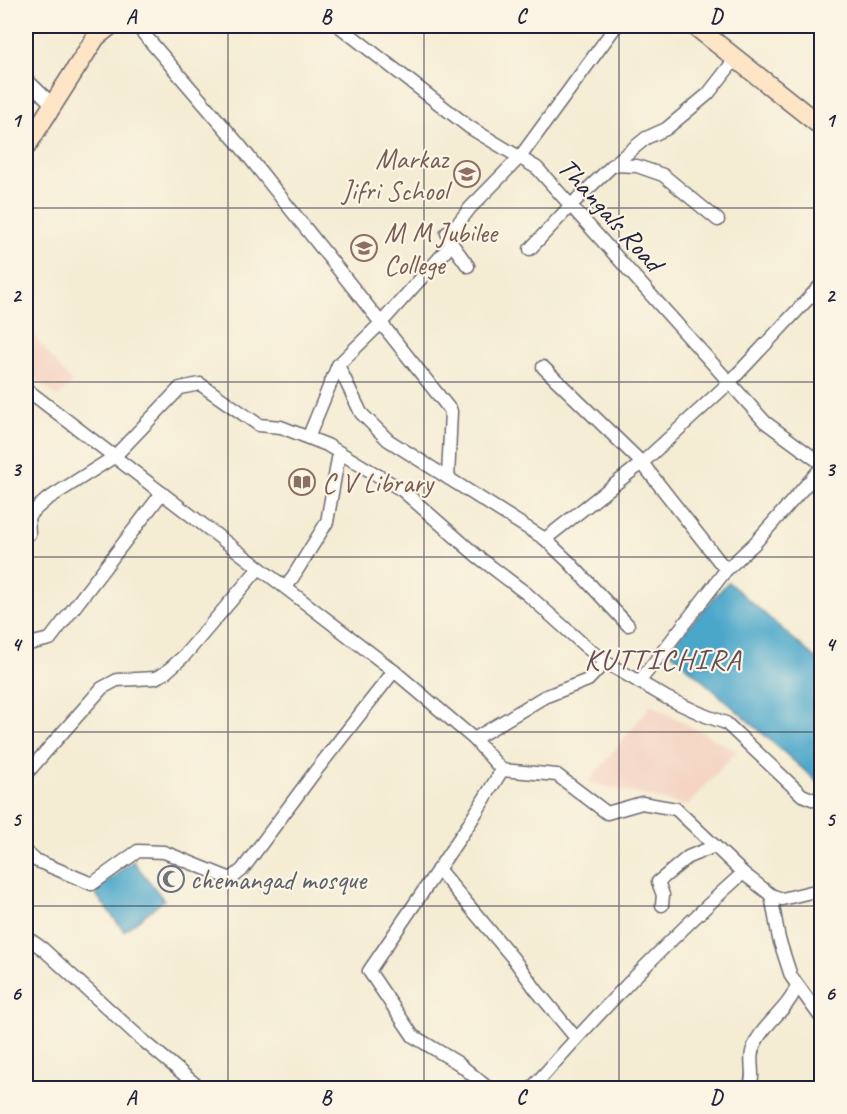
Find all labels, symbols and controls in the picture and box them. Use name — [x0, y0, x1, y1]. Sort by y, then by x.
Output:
text: A — [126, 4, 138, 29]
text: B — [321, 4, 333, 29]
text: C — [516, 4, 528, 29]
text: D — [710, 4, 724, 29]
text: 1 — [12, 108, 23, 133]
text: 1 — [826, 108, 837, 133]
place label: Markaz Jifri School — [340, 141, 453, 208]
street label: Thangals Road — [550, 150, 674, 282]
school or university icon: Markaz Jifri School — [452, 159, 482, 189]
place label: M M Jubilee College — [384, 215, 499, 282]
school or university icon: M M Jubilee College — [349, 233, 379, 263]
text: 2 — [12, 283, 23, 308]
text: 2 — [826, 283, 837, 308]
text: 3 — [12, 457, 23, 482]
text: 3 — [826, 457, 837, 482]
place label: C V Library — [322, 465, 435, 500]
library icon: C V Library — [287, 467, 317, 497]
text: 4 — [12, 632, 24, 657]
text: 4 — [826, 632, 838, 657]
district label: KUTTICHIRA — [584, 640, 742, 678]
text: 5 — [12, 807, 23, 832]
text: 5 — [826, 807, 837, 832]
place label: chemangad mosque — [190, 862, 368, 897]
mosque icon: chemangad mosque — [156, 864, 186, 894]
text: 6 — [11, 981, 22, 1006]
text: 6 — [825, 981, 836, 1006]
text: A — [126, 1085, 138, 1110]
text: B — [321, 1085, 333, 1110]
text: C — [516, 1085, 528, 1110]
text: D — [710, 1085, 724, 1110]

